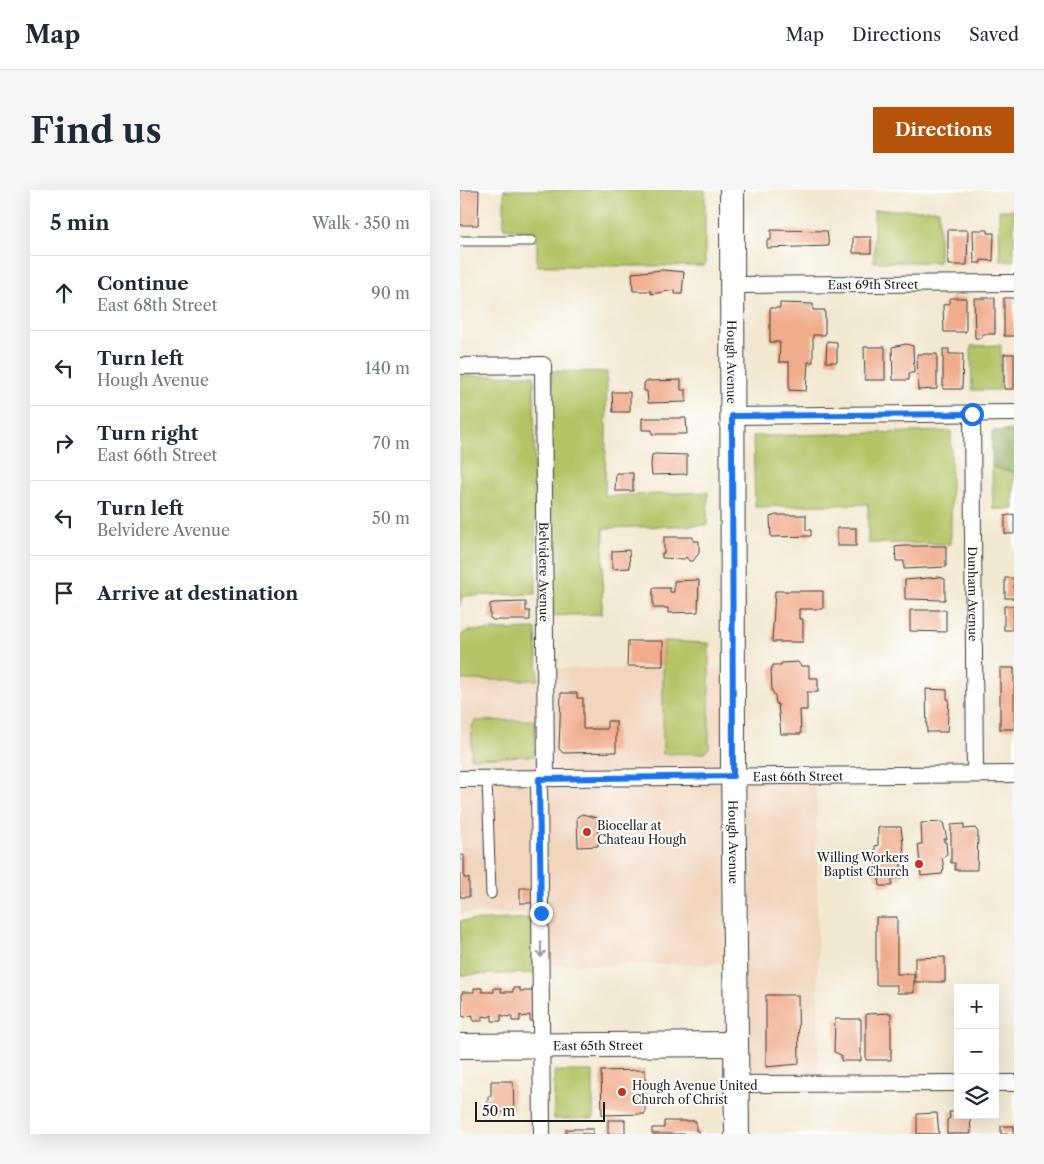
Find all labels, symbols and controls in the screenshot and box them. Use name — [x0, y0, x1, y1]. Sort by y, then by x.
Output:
text: Map — [25, 20, 80, 49]
text: Map — [785, 24, 824, 46]
text: Directions — [852, 24, 941, 46]
text: Saved — [969, 24, 1019, 46]
button: Directions — [873, 107, 1014, 153]
text: Find us — [30, 109, 162, 152]
text: 5 min — [50, 210, 110, 235]
text: Walk · 350 m — [312, 213, 410, 233]
text: Continue — [97, 272, 189, 295]
street label: East 69th Street — [828, 276, 919, 292]
icon: ahead — [50, 279, 78, 307]
text: 90 m — [371, 283, 410, 303]
text: East 68th Street — [97, 295, 217, 315]
street label: Hough Avenue — [725, 320, 740, 404]
text: Turn left — [97, 347, 184, 370]
icon: left — [50, 354, 78, 382]
text: 140 m — [365, 358, 410, 378]
text: Hough Avenue — [97, 370, 209, 390]
route start — [961, 403, 984, 426]
text: Turn right — [97, 422, 198, 445]
icon: right — [50, 429, 78, 457]
text: 70 m — [373, 433, 410, 453]
text: East 66th Street — [97, 445, 217, 465]
text: Turn left — [97, 497, 184, 520]
icon: left — [50, 504, 78, 532]
text: 50 m — [372, 508, 410, 528]
text: Belvidere Avenue — [97, 520, 230, 540]
street label: Belvidere Avenue — [537, 522, 552, 622]
street label: Dunham Avenue — [966, 546, 981, 642]
icon: arrive — [50, 579, 78, 607]
text: Arrive at destination — [97, 582, 298, 605]
street label: East 66th Street — [753, 768, 844, 784]
street label: Hough Avenue — [726, 800, 742, 884]
place label: Biocellar at Chateau Hough — [597, 818, 687, 847]
marker: Biocellar at Chateau Hough — [581, 826, 593, 838]
place label: Willing Workers Baptist Church — [816, 850, 909, 879]
marker: Willing Workers Baptist Church — [913, 858, 925, 870]
route end — [530, 902, 553, 925]
one-way arrow — [536, 942, 546, 958]
map controls — [954, 984, 999, 1119]
button: + — [954, 984, 999, 1029]
button: − — [954, 1029, 999, 1074]
street label: East 65th Street — [553, 1037, 644, 1053]
button: layers — [954, 1074, 999, 1119]
place label: Hough Avenue United Church of Christ — [632, 1078, 758, 1107]
marker: Hough Avenue United Church of Christ — [616, 1086, 628, 1098]
scale bar — [475, 1099, 605, 1122]
text: 50 m — [482, 1102, 515, 1120]

